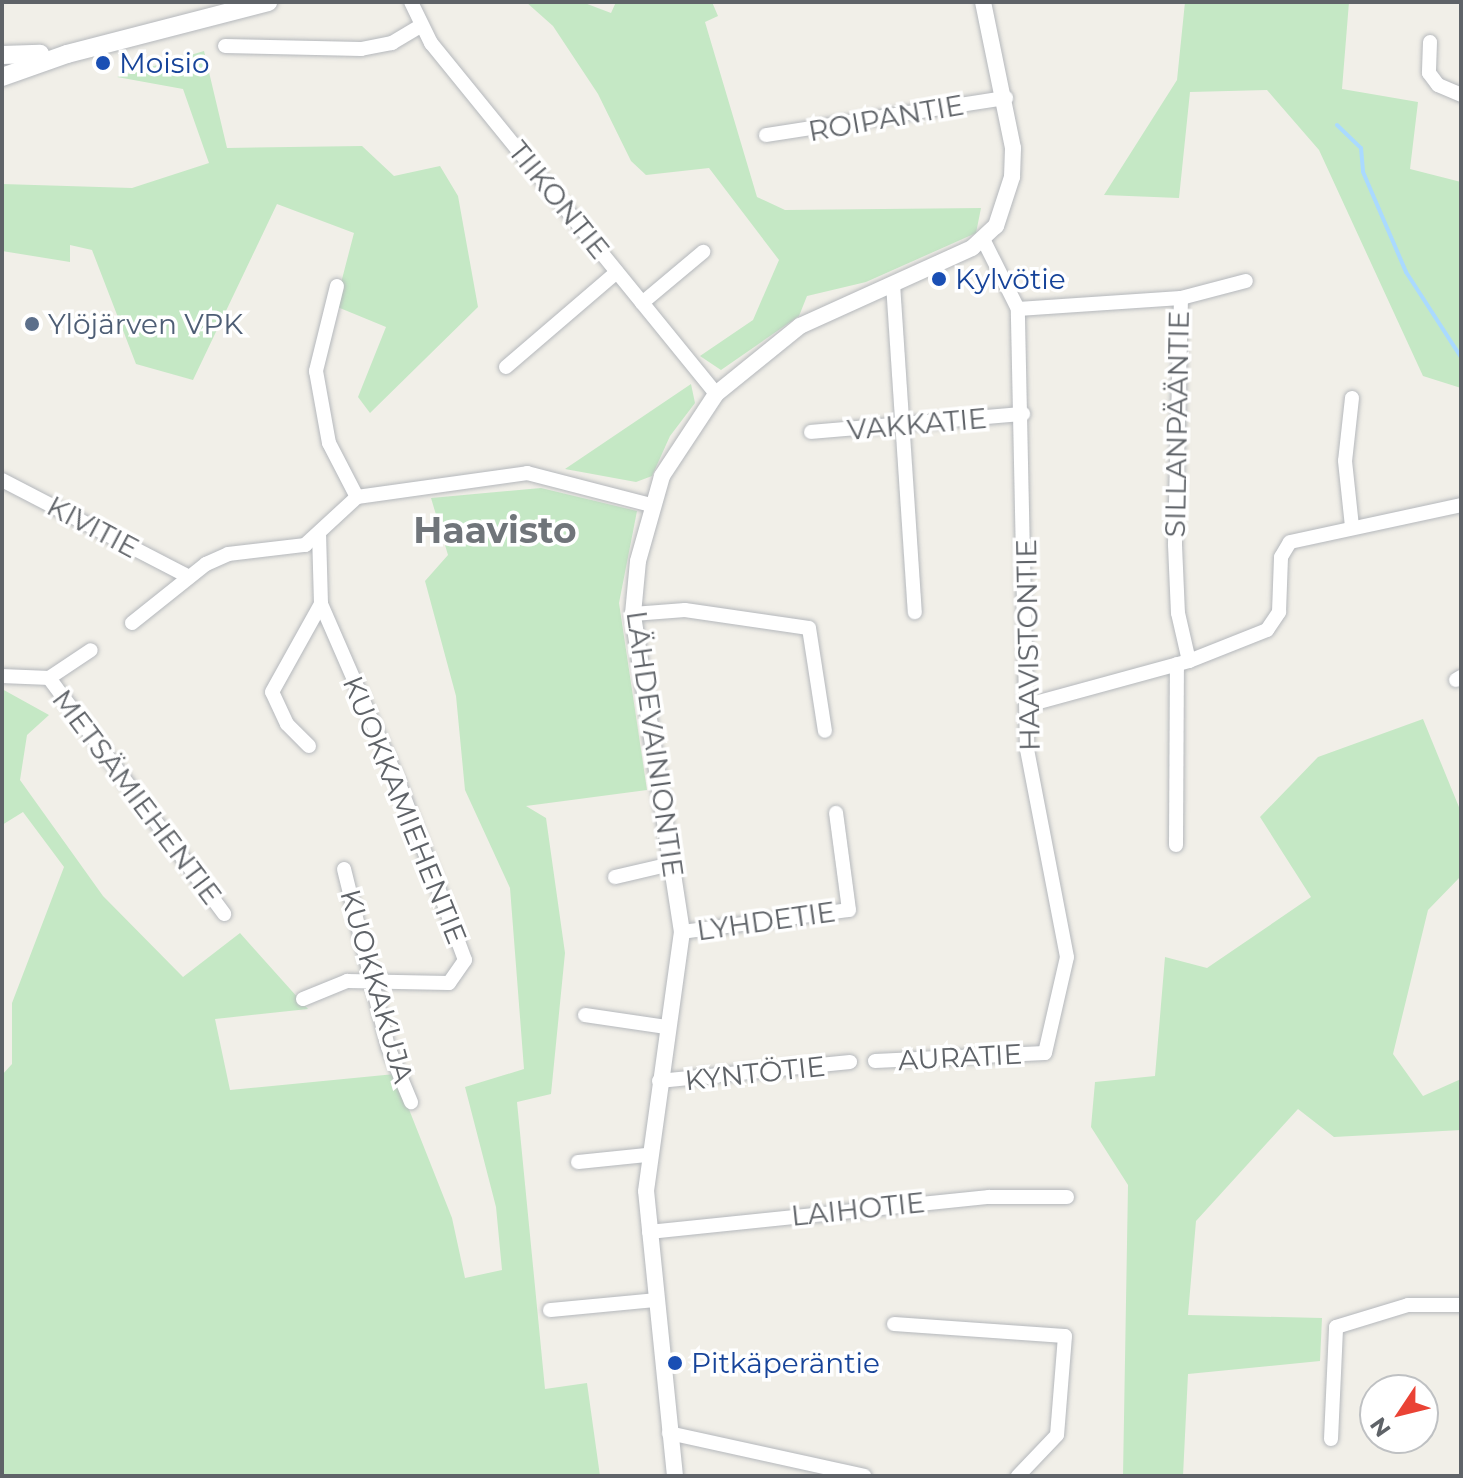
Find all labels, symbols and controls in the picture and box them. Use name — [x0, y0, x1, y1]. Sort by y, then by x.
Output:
place label: Moisio — [119, 46, 210, 80]
marker: Moisio — [94, 54, 112, 72]
street label: ROIPANTIE — [806, 88, 966, 148]
street label: TIIKONTIE — [501, 135, 617, 265]
place label: Kylvötie — [955, 262, 1066, 296]
marker: Kylvötie — [930, 270, 948, 288]
place label: Ylöjärven VPK — [48, 307, 243, 341]
street label: SILLANPÄÄNTIE — [1158, 310, 1196, 538]
marker: Ylöjärven VPK — [23, 315, 41, 333]
street label: VAKKATIE — [846, 401, 988, 447]
street label: KIVITIE — [42, 489, 144, 565]
district label: Haavisto — [413, 509, 577, 553]
street label: HAAVISTONTIE — [1009, 539, 1047, 751]
street label: LÄHDEVAINIONTIE — [620, 609, 690, 879]
street label: KUOKKAMIEHENTIE — [336, 671, 474, 949]
street label: METSÄMIEHENTIE — [45, 683, 229, 911]
street label: KUOKKAKUJA — [333, 885, 421, 1087]
street label: LYHDETIE — [695, 895, 837, 947]
street label: AURATIE — [897, 1037, 1023, 1077]
street label: KYNTÖTIE — [683, 1049, 827, 1097]
street label: LAIHOTIE — [789, 1185, 927, 1233]
place label: Pitkäperäntie — [691, 1346, 880, 1380]
marker: Pitkäperäntie — [666, 1354, 684, 1372]
north arrow — [1359, 1374, 1439, 1454]
text: N — [1364, 1412, 1397, 1442]

